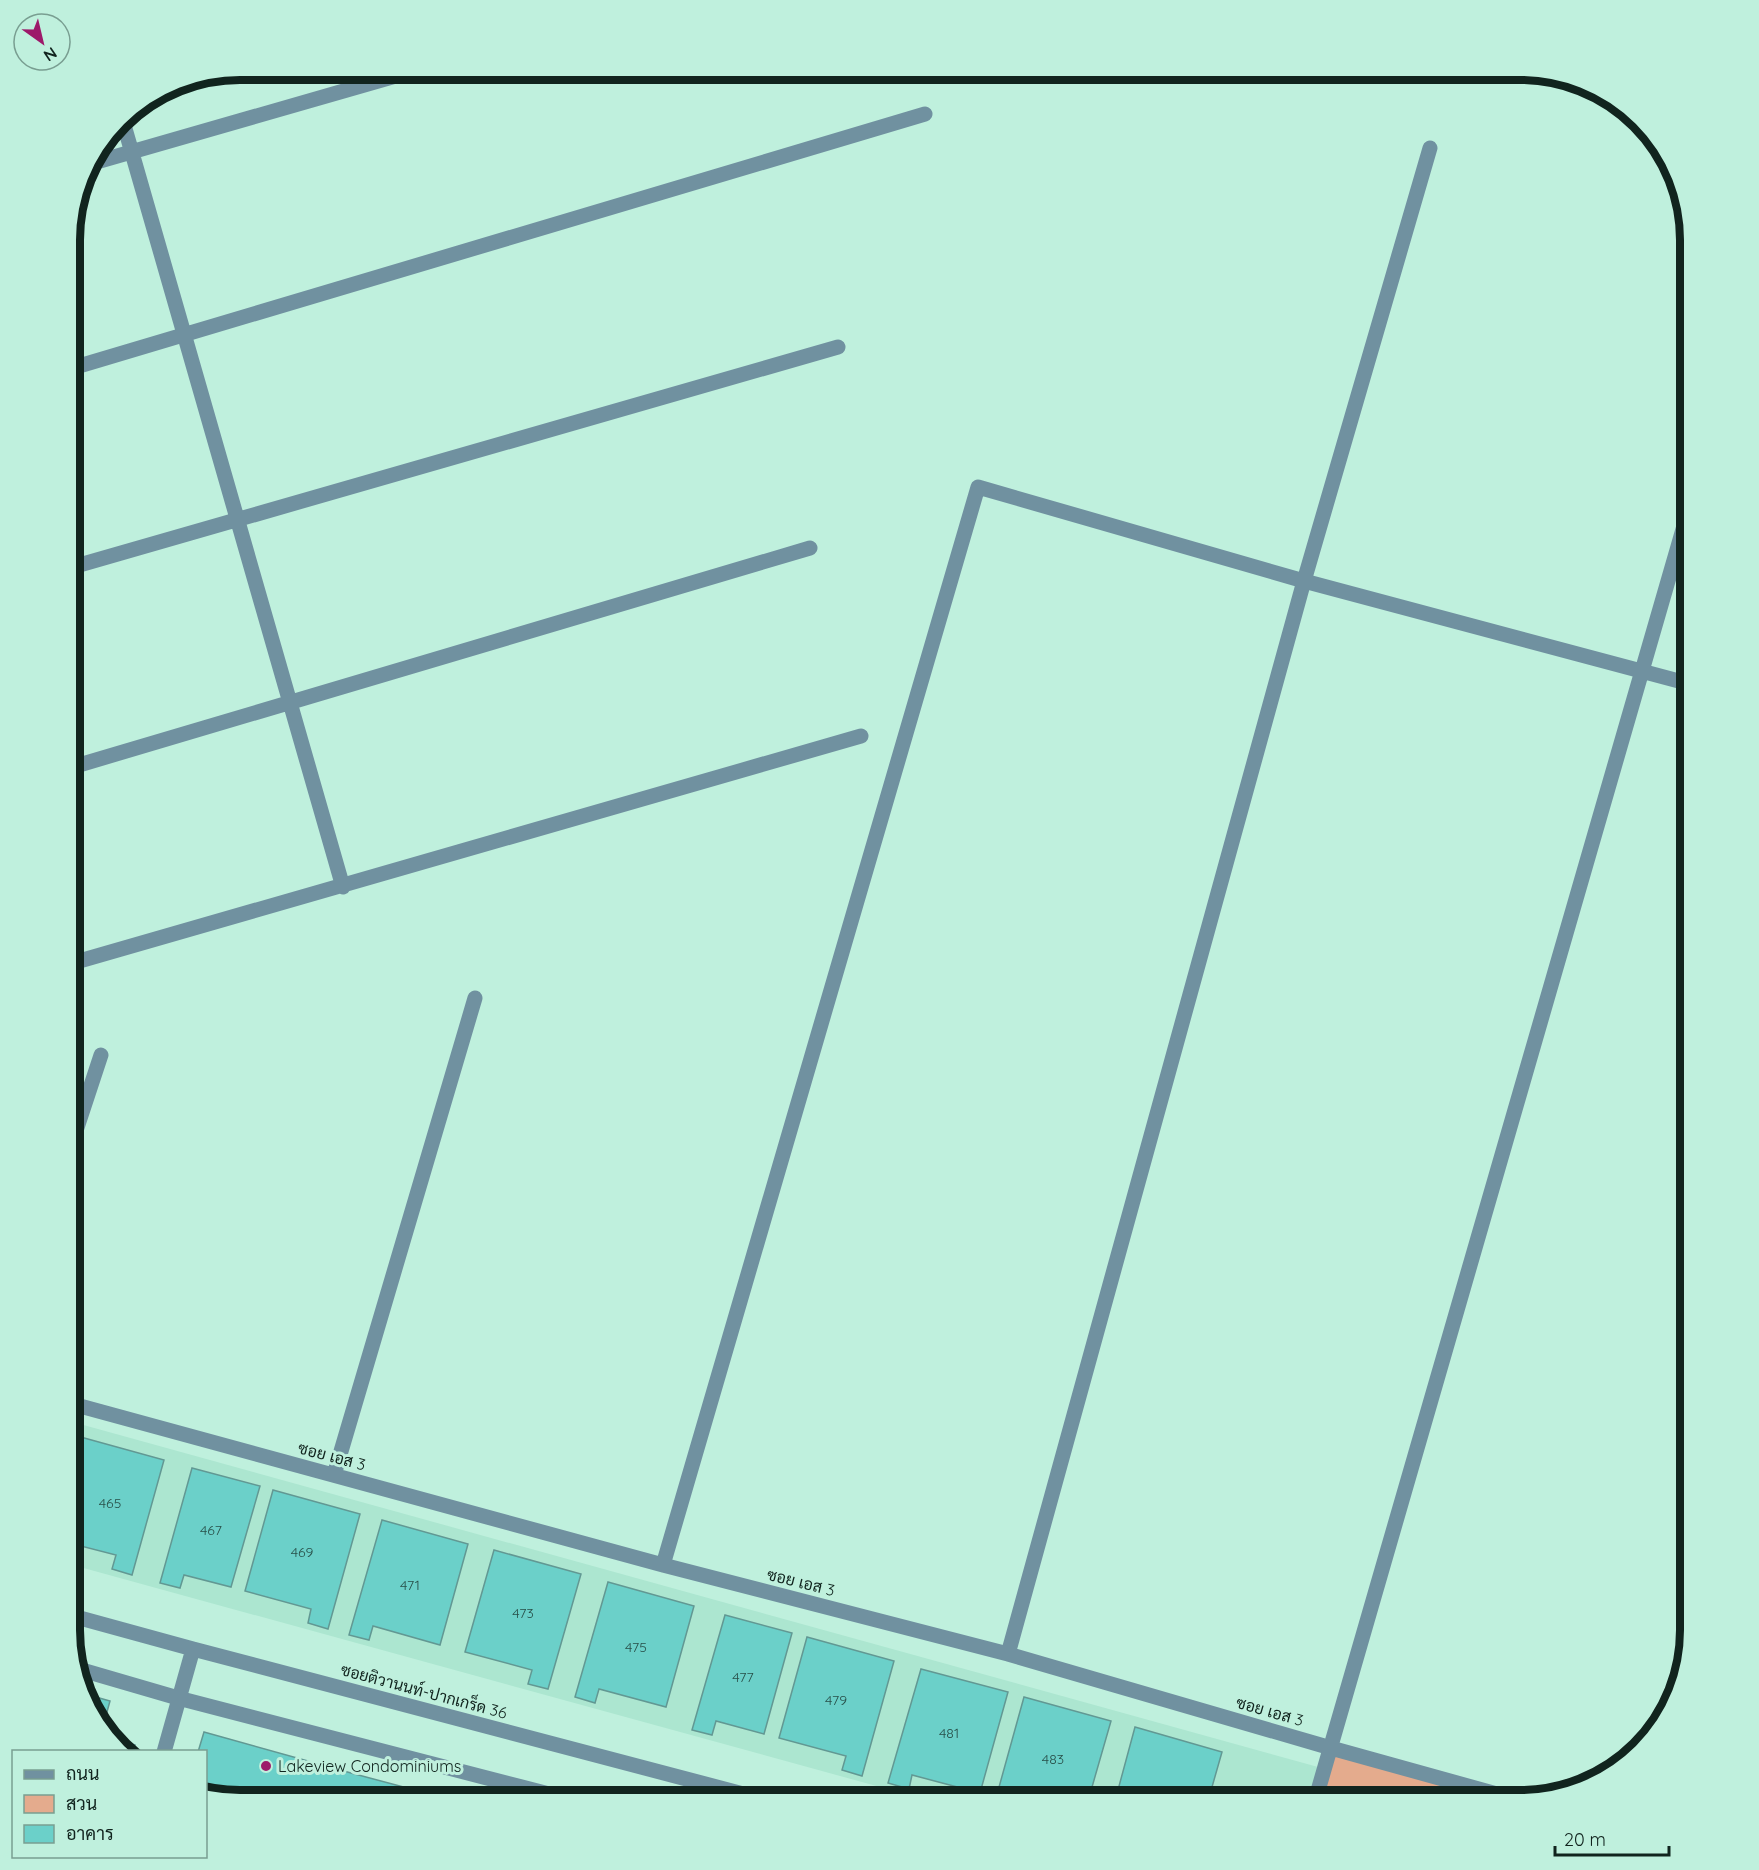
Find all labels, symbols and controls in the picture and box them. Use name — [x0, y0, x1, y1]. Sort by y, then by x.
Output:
north arrow — [12, 12, 72, 72]
text: N — [40, 43, 61, 66]
street label: ซอย เอส 3 — [296, 1437, 368, 1475]
house number: 465 — [99, 1494, 121, 1512]
house number: 467 — [200, 1521, 222, 1539]
house number: 469 — [291, 1543, 314, 1561]
street label: ซอย เอส 3 — [765, 1564, 837, 1600]
house number: 471 — [400, 1576, 420, 1594]
house number: 473 — [512, 1604, 534, 1622]
house number: 475 — [625, 1638, 647, 1656]
street label: ซอยติวานนท์-ปากเกร็ด 36 — [339, 1656, 511, 1723]
house number: 477 — [732, 1668, 754, 1686]
house number: 479 — [825, 1691, 847, 1709]
street label: ซอย เอส 3 — [1234, 1692, 1306, 1730]
house number: 481 — [939, 1724, 959, 1742]
legend — [12, 1750, 207, 1858]
house number: 483 — [1042, 1750, 1064, 1768]
place label: Lakeview Condominiums — [278, 1756, 461, 1776]
marker: Lakeview Condominiums — [259, 1759, 273, 1773]
text: ถนน — [66, 1762, 99, 1785]
text: สวน — [66, 1792, 97, 1815]
scale bar — [1555, 1819, 1669, 1857]
text: อาคาร — [66, 1822, 114, 1845]
text: 20 m — [1564, 1828, 1606, 1851]

